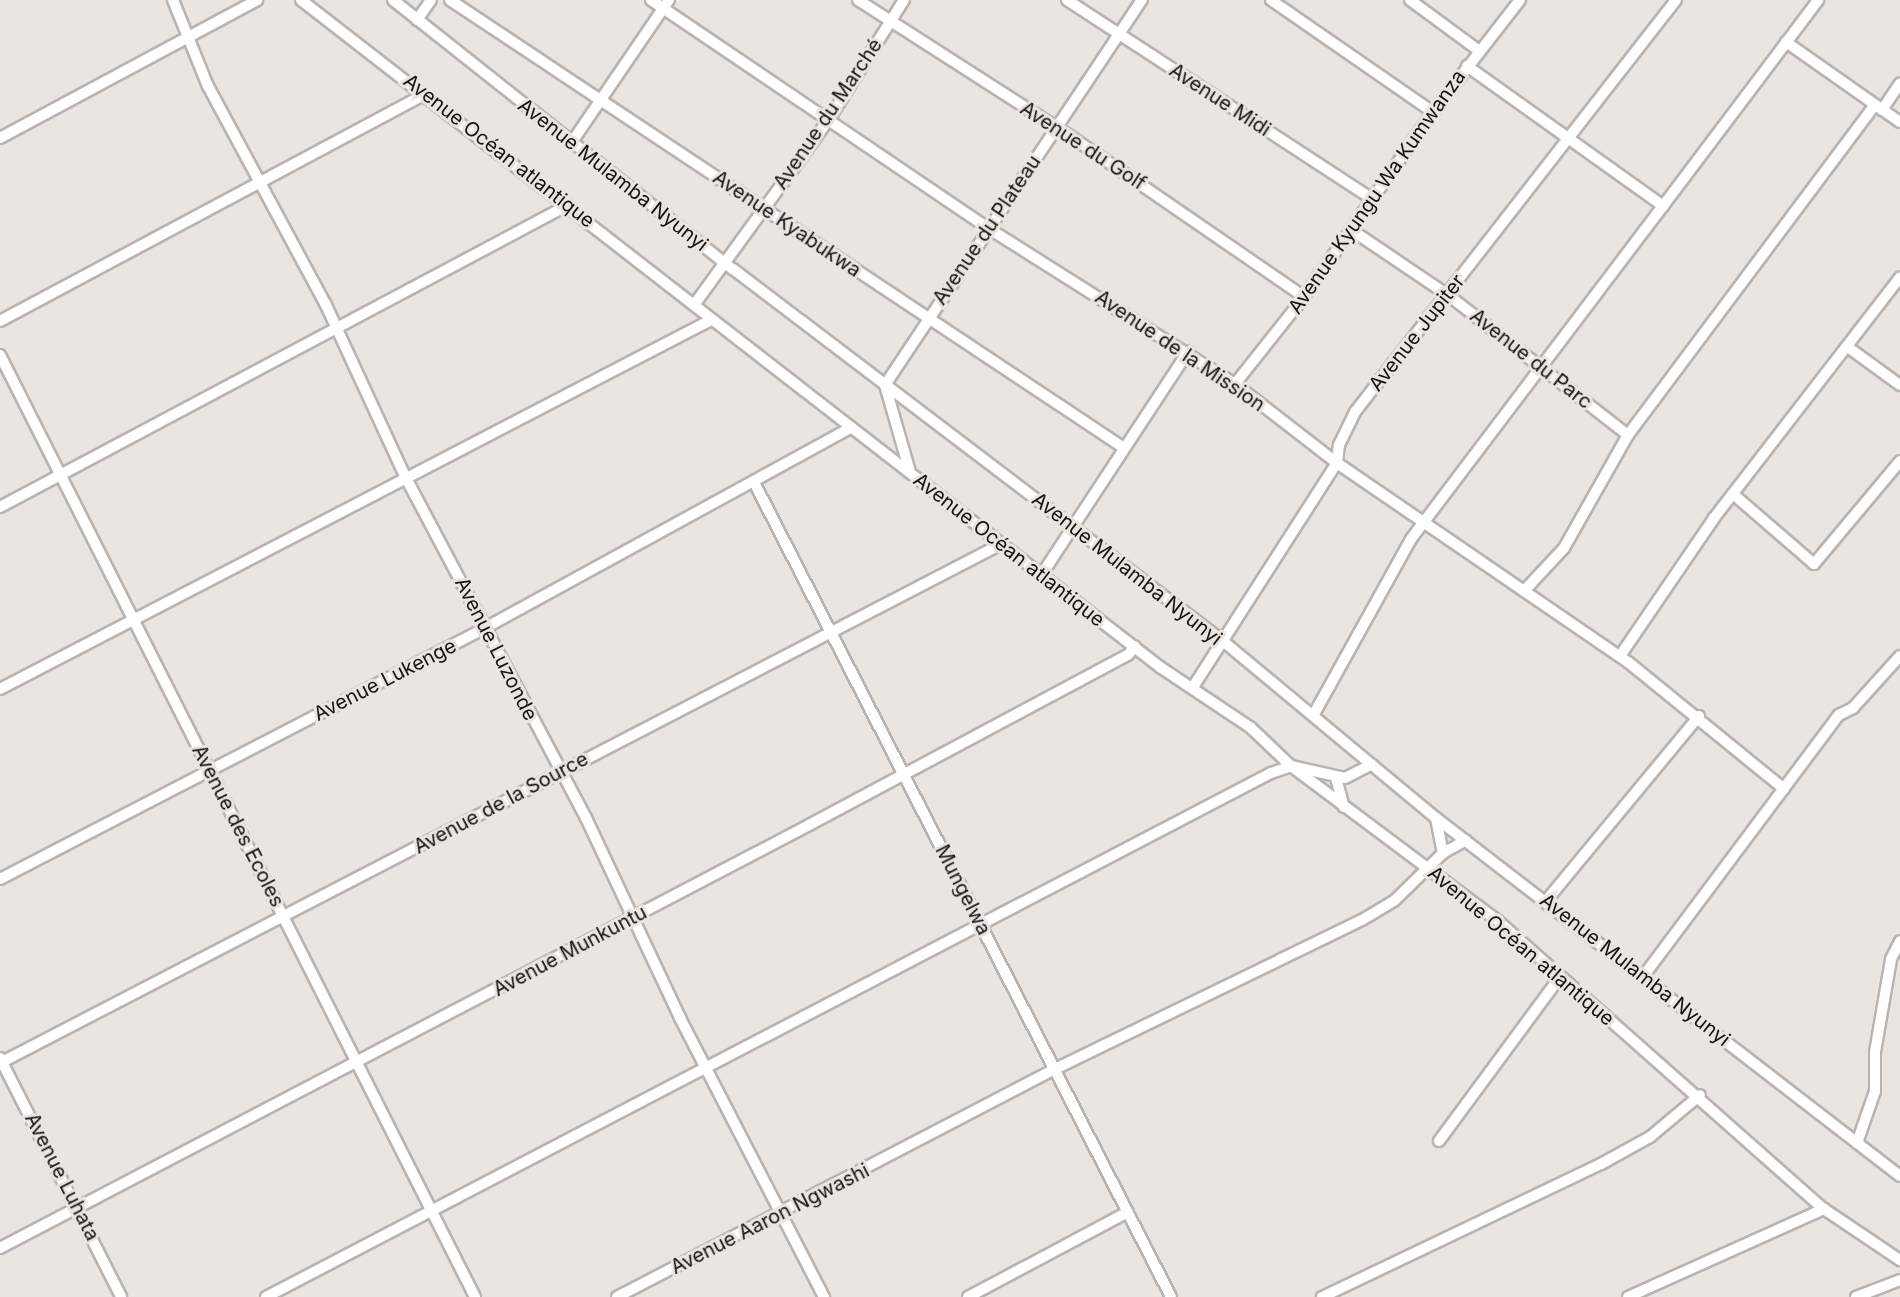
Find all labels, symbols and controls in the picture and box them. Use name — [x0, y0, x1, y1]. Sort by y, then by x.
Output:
street label: Avenue du Marché — [769, 34, 887, 194]
street label: Avenue Midi — [1165, 58, 1275, 142]
street label: Avenue Kyungu Wa Kumwanza — [1283, 65, 1471, 319]
street label: Avenue Océan atlantique — [399, 69, 599, 233]
street label: Avenue Mulamba Nyunyi — [513, 93, 713, 257]
street label: Avenue du Golf — [1016, 97, 1150, 195]
street label: Avenue du Plateau — [928, 150, 1046, 310]
street label: Avenue Kyabukwa — [708, 166, 866, 282]
street label: Avenue Jupiter — [1364, 270, 1470, 396]
street label: Avenue de la Mission — [1090, 285, 1270, 417]
street label: Avenue du Parc — [1465, 304, 1597, 414]
street label: Avenue Océan atlantique — [909, 468, 1109, 632]
street label: Avenue Mulamba Nyunyi — [1027, 487, 1227, 651]
street label: Avenue Luzonde — [450, 573, 542, 725]
street label: Avenue Lukenge — [310, 634, 460, 726]
street label: Avenue des Ecoles — [187, 741, 289, 911]
street label: Avenue de la Source — [410, 747, 592, 859]
street label: Mungelwa — [930, 841, 996, 939]
street label: Avenue Océan atlantique — [1423, 861, 1619, 1031]
street label: Avenue Mulamba Nyunyi — [1535, 888, 1735, 1052]
street label: Avenue Munkuntu — [489, 900, 651, 1002]
street label: Avenue Luhata — [20, 1109, 104, 1245]
street label: Avenue Aaron Ngwashi — [667, 1158, 873, 1280]

